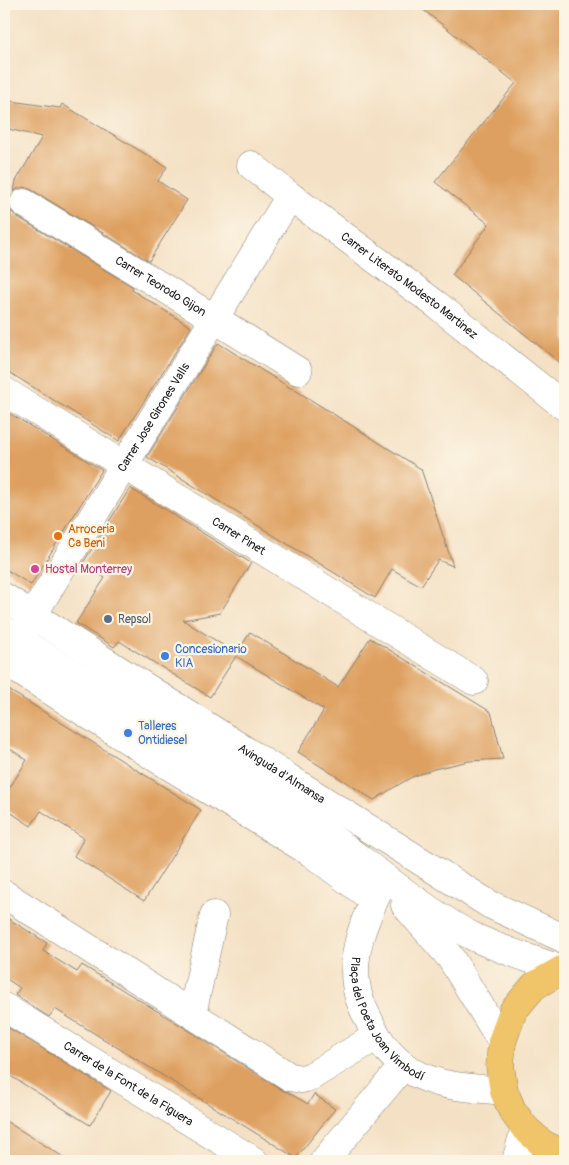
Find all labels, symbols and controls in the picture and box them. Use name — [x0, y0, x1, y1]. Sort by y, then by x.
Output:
street label: Carrer Literato Modesto Martinez — [338, 229, 481, 342]
street label: Carrer Teorodo Gijon — [112, 253, 209, 320]
street label: Carrer Jose Girones Valls — [114, 359, 193, 474]
street label: Carrer Pinet — [209, 514, 269, 558]
place label: Arroceria Ca Beni — [68, 522, 115, 551]
marker: Arroceria Ca Beni — [52, 530, 64, 542]
place label: Hostal Monterrey — [45, 562, 132, 577]
marker: Hostal Monterrey — [29, 563, 41, 575]
place label: Repsol — [118, 612, 151, 627]
marker: Repsol — [102, 613, 114, 625]
place label: Concesionario KIA — [175, 642, 247, 671]
marker: Concesionario KIA — [159, 650, 171, 662]
place label: Talleres Ontidiesel — [138, 719, 187, 748]
marker: Talleres Ontidiesel — [122, 727, 134, 739]
street label: Avinguda d'Almansa — [235, 740, 328, 807]
street label: Plaça del Poeta Joan Vimbodí — [347, 956, 427, 1084]
street label: Carrer de la Font de la Figuera — [61, 1038, 196, 1129]

